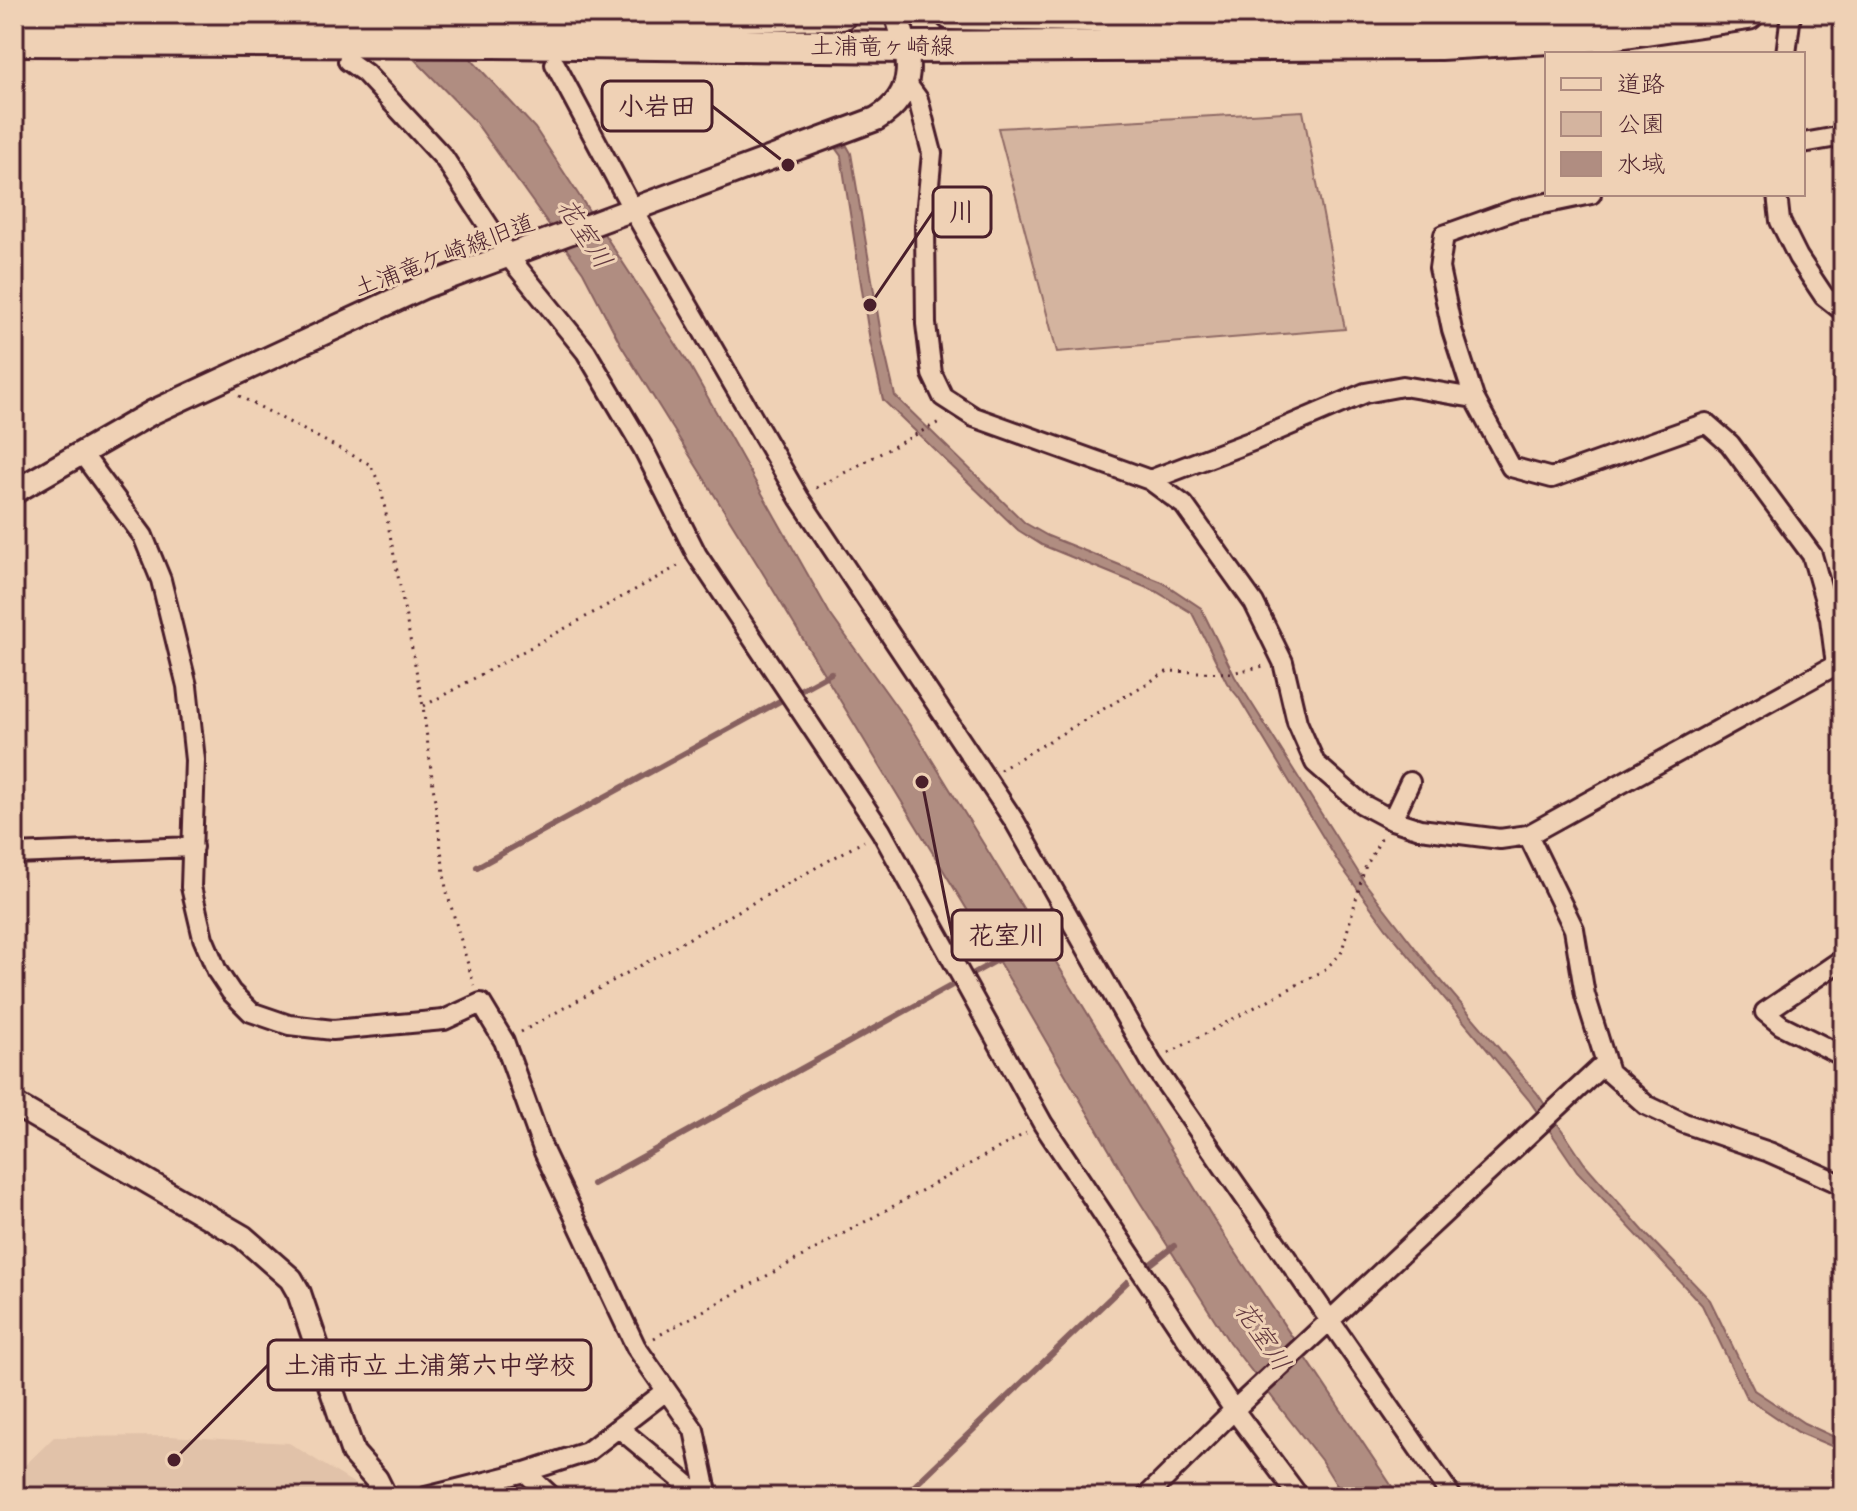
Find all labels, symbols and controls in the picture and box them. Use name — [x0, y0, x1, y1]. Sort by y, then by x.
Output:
street label: 土浦竜ヶ崎線 — [810, 32, 954, 61]
legend — [1545, 52, 1805, 196]
text: 道路 — [1617, 70, 1665, 99]
callout: 小岩田 — [602, 81, 712, 131]
text: 小岩田 — [618, 91, 696, 123]
text: 公園 — [1617, 110, 1665, 139]
text: 水域 — [1617, 150, 1665, 179]
callout: 川 — [933, 187, 991, 237]
water label: 花室川 — [549, 192, 619, 275]
text: 川 — [949, 197, 975, 229]
street label: 土浦竜ケ崎線旧道 — [349, 208, 539, 303]
callout: 花室川 — [952, 910, 1062, 960]
text: 花室川 — [968, 920, 1046, 952]
water label: 花室川 — [1227, 1295, 1297, 1378]
callout: 土浦市立 土浦第六中学校 — [268, 1340, 591, 1390]
text: 土浦市立 土浦第六中学校 — [284, 1350, 576, 1382]

